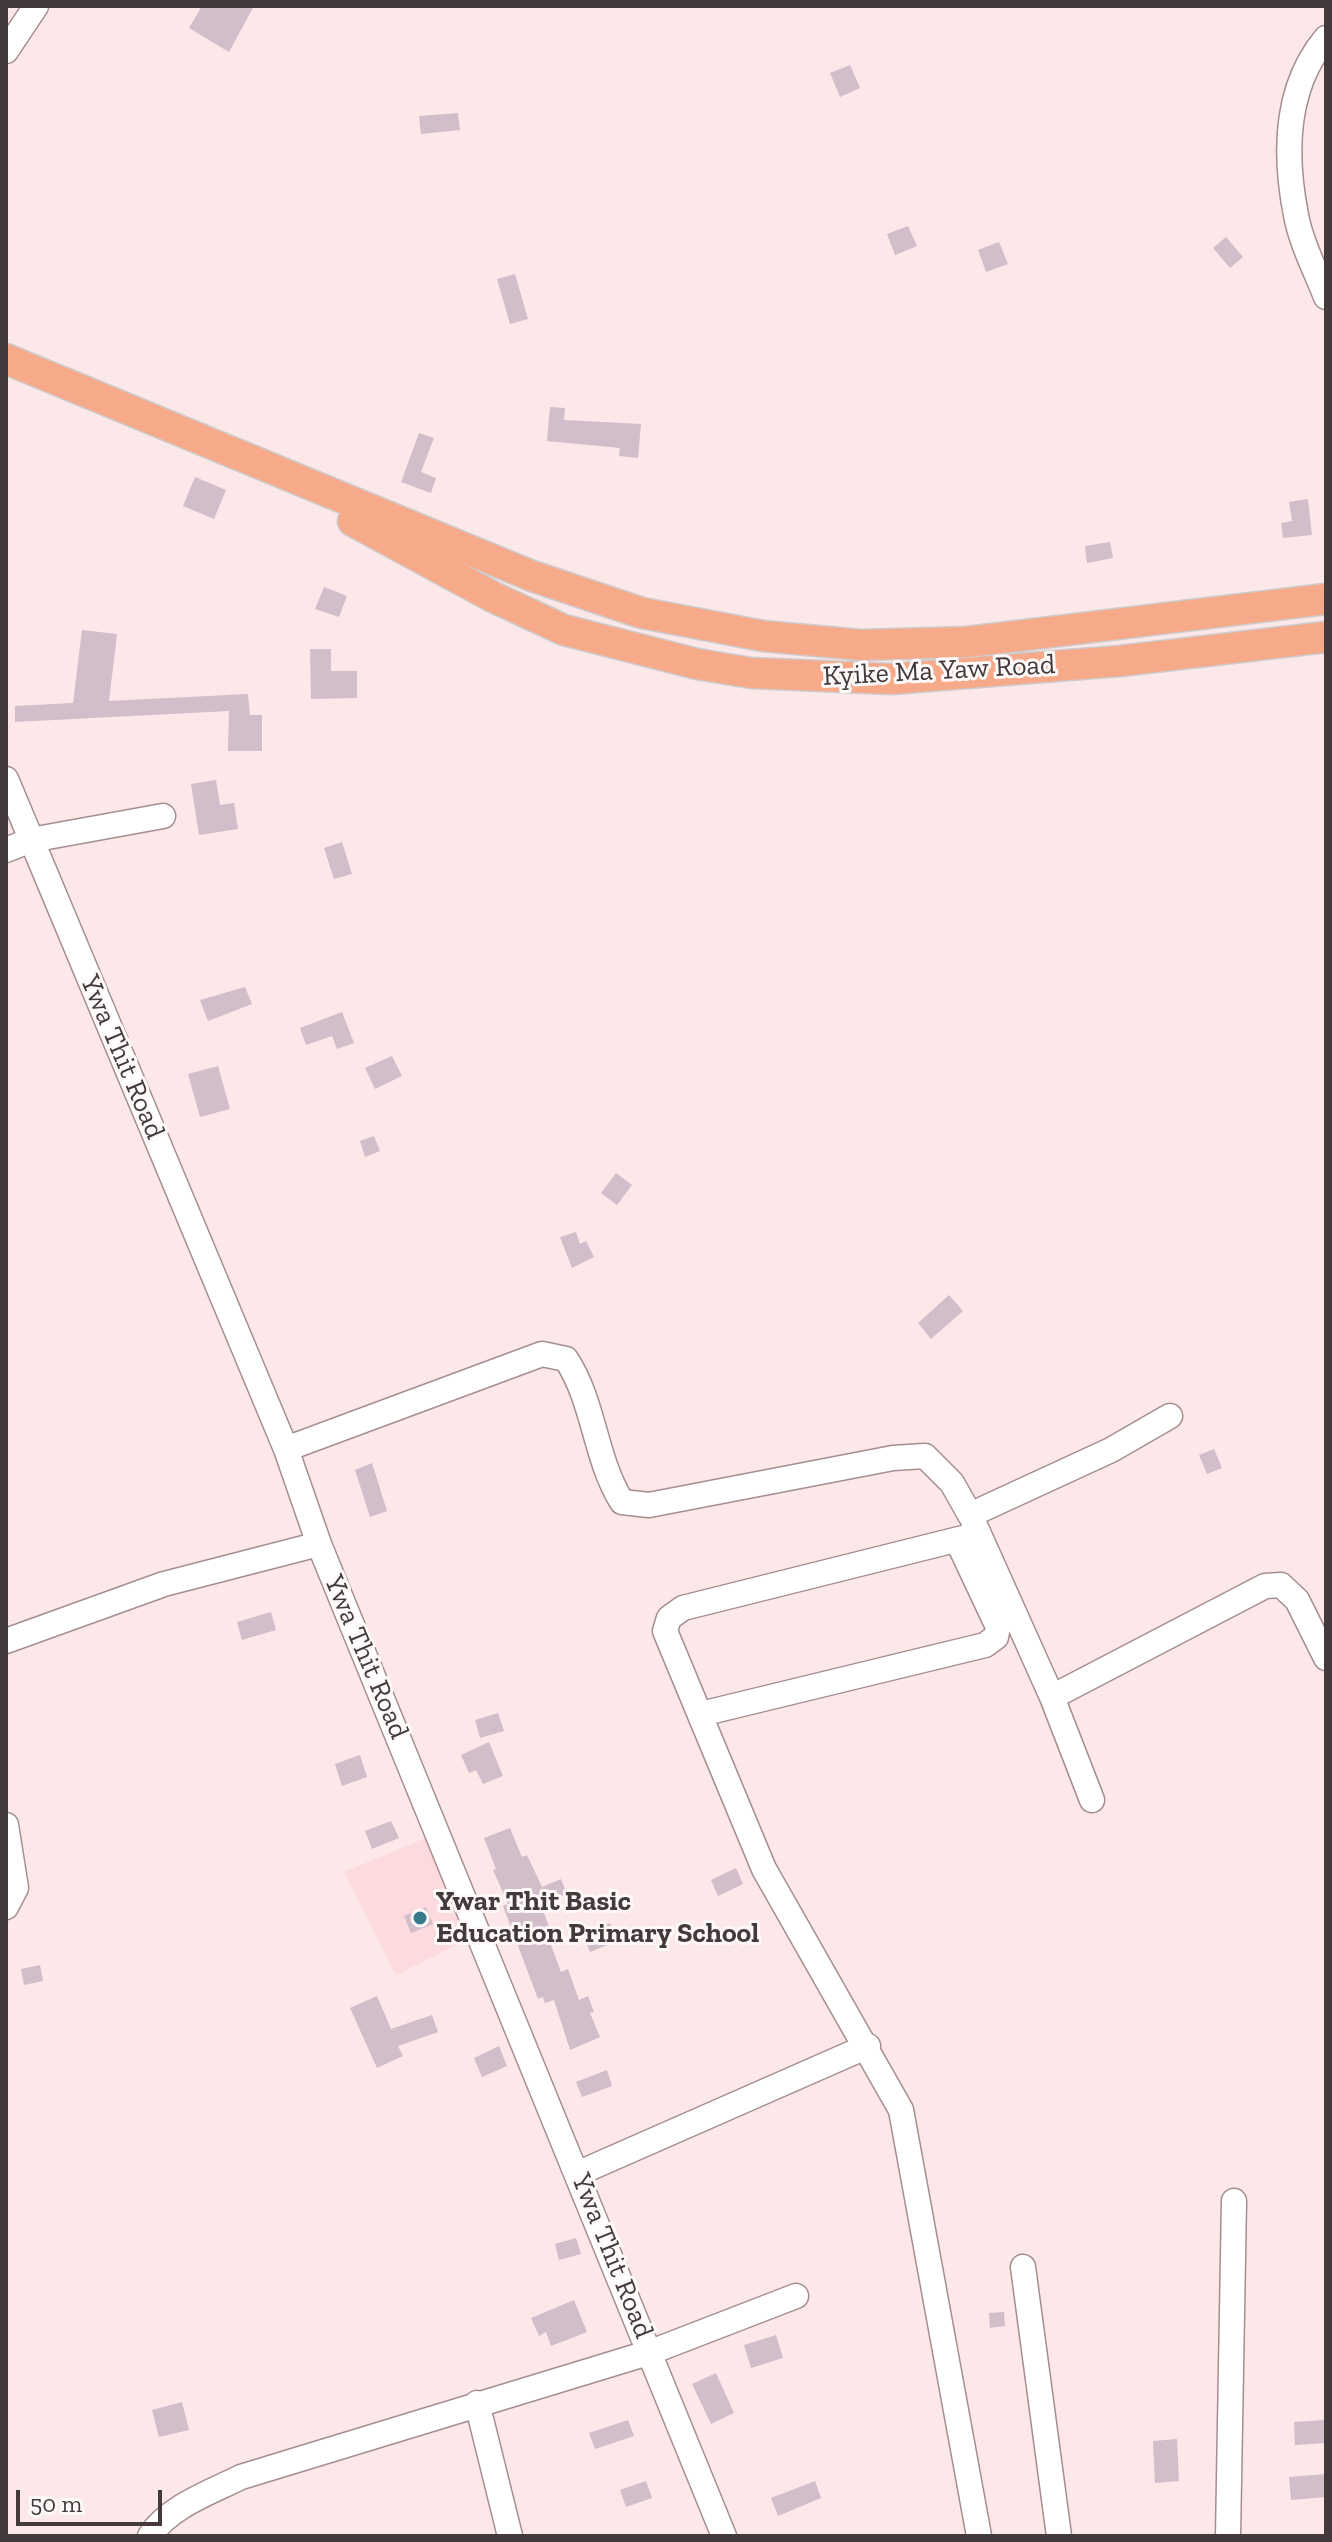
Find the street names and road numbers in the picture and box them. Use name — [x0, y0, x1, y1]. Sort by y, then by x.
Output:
street label: Kyike Ma Yaw Road — [822, 648, 1056, 694]
street label: Ywa Thit Road — [72, 970, 172, 1144]
street label: Ywa Thit Road — [316, 1570, 416, 1744]
street label: Ywa Thit Road — [564, 2169, 660, 2343]

